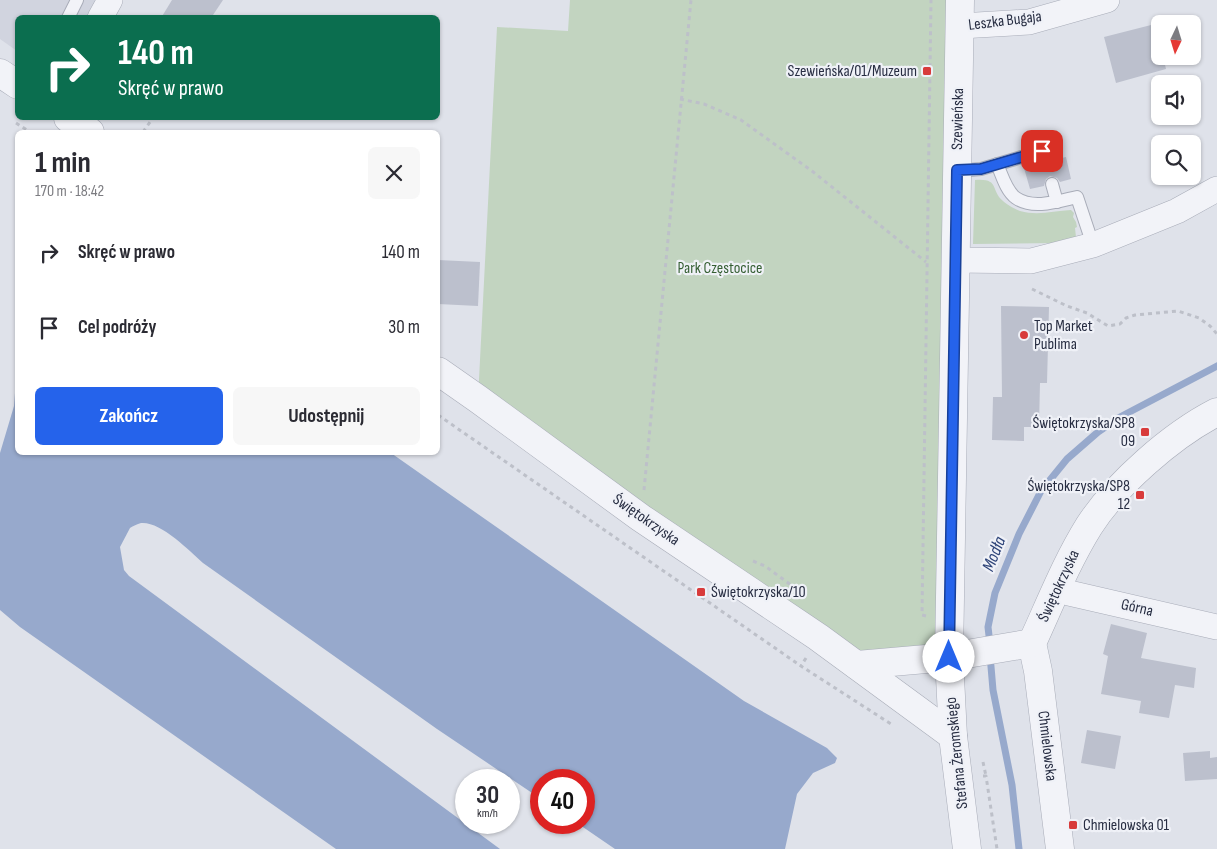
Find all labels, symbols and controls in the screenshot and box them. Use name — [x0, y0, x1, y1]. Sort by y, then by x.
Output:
street label: Leszka Bugaja — [967, 7, 1043, 35]
north arrow — [1151, 15, 1201, 65]
map controls — [1151, 15, 1201, 185]
text: 140 m — [118, 32, 194, 75]
icon: right — [35, 35, 100, 100]
place label: Szewieńska/01/Muzeum — [788, 62, 917, 81]
marker: Szewieńska/01/Muzeum — [921, 65, 933, 77]
text: Skręć w prawo — [118, 75, 224, 102]
button: sound — [1151, 75, 1201, 125]
street label: Szewieńska — [948, 88, 968, 150]
pin — [1021, 130, 1063, 172]
button: search — [1151, 135, 1201, 185]
icon: arrive — [1028, 137, 1056, 165]
text: 1 min — [35, 145, 91, 181]
button: close — [368, 147, 420, 199]
text: 170 m · 18:42 — [35, 182, 104, 201]
icon: right — [35, 239, 63, 267]
text: Skręć w prawo — [78, 241, 175, 264]
text: 140 m — [382, 241, 420, 264]
park label: Park Częstocice — [678, 259, 762, 278]
icon: arrive — [35, 314, 63, 342]
text: Cel podróży — [78, 316, 156, 339]
text: 30 m — [388, 316, 420, 339]
place label: Top Market Publima — [1034, 317, 1093, 354]
marker: Top Market Publima — [1018, 329, 1030, 341]
button: Zakończ — [35, 387, 223, 445]
button: Udostępnij — [233, 387, 420, 445]
place label: Świętokrzyska/SP8 09 — [1032, 414, 1135, 451]
marker: Świętokrzyska/SP8 09 — [1139, 426, 1151, 438]
place label: Świętokrzyska/SP8 12 — [1027, 477, 1130, 514]
marker: Świętokrzyska/SP8 12 — [1134, 489, 1146, 501]
street label: Świętokrzyska — [609, 490, 683, 550]
water label: Modła — [978, 533, 1011, 574]
street label: Świętokrzyska — [1034, 547, 1084, 625]
place label: Świętokrzyska/10 — [711, 583, 806, 602]
marker: Świętokrzyska/10 — [695, 586, 707, 598]
street label: Górna — [1119, 595, 1155, 621]
position arrow — [922, 630, 974, 682]
street label: Stefana Żeromskiego — [942, 696, 972, 810]
street label: Chmielowska — [1033, 710, 1061, 782]
speed limit sign: 40 — [530, 769, 595, 834]
text: 30 — [476, 780, 499, 811]
text: km/h — [477, 806, 498, 821]
place label: Chmielowska 01 — [1083, 816, 1170, 835]
marker: Chmielowska 01 — [1067, 819, 1079, 831]

